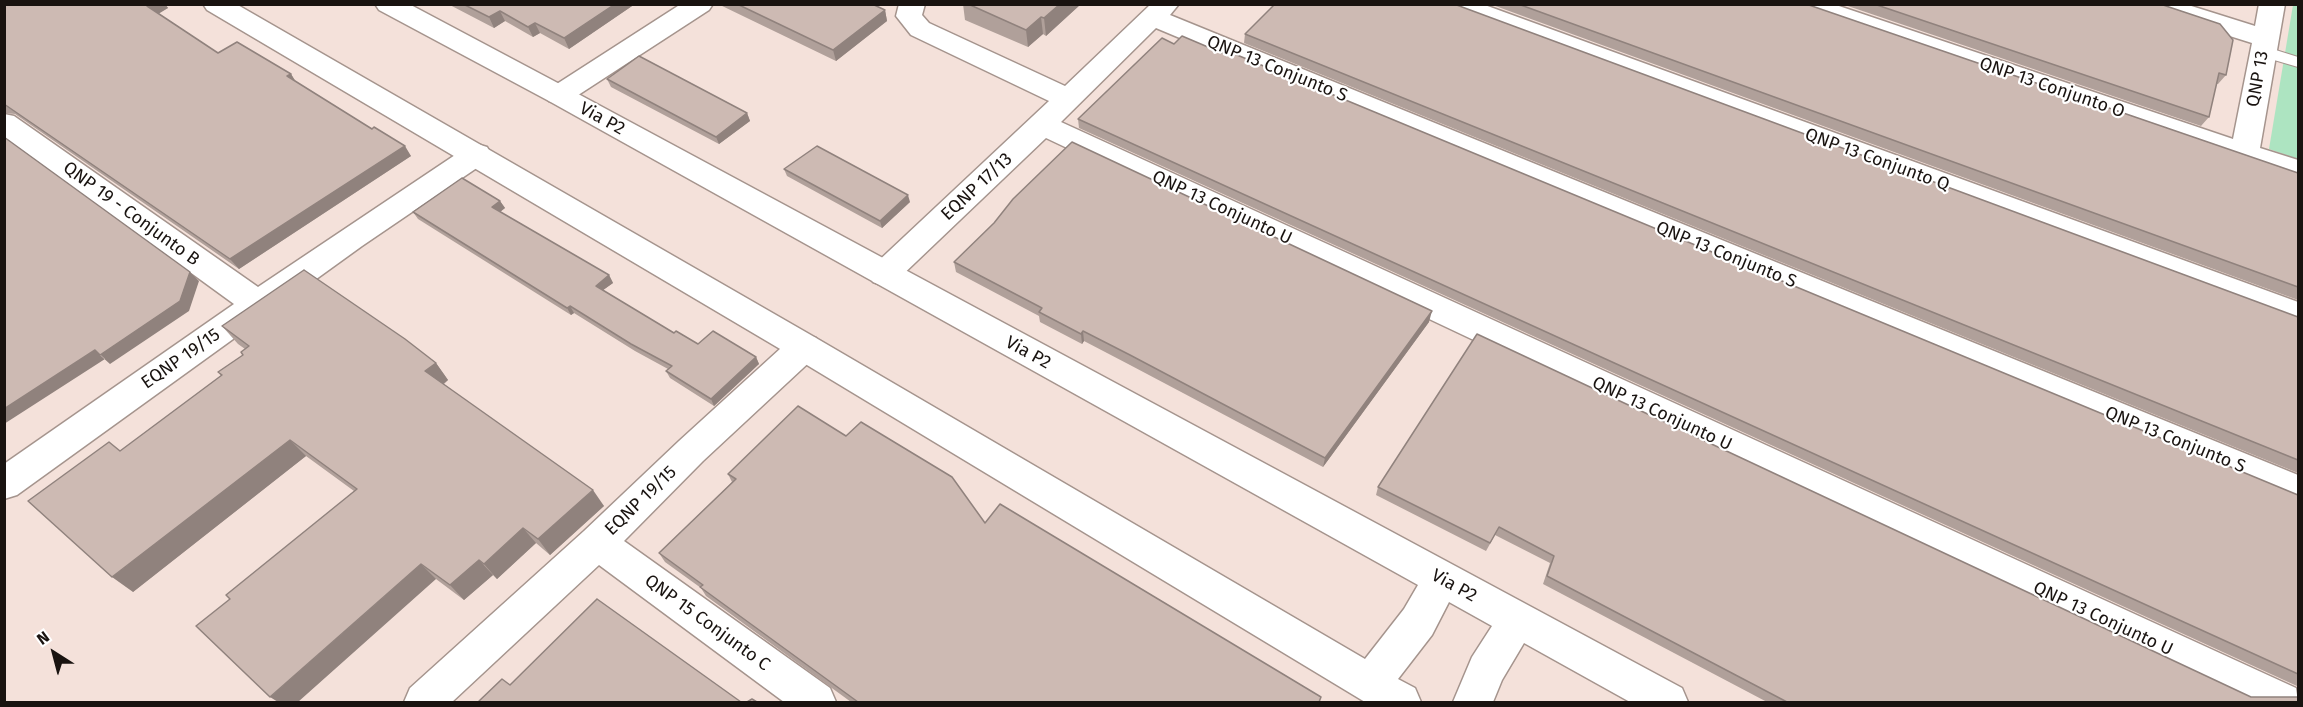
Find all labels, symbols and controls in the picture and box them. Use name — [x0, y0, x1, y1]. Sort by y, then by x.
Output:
street label: QNP 13 Conjunto S — [1204, 31, 1350, 107]
street label: QNP 13 — [2242, 49, 2274, 109]
street label: QNP 13 Conjunto O — [1976, 53, 2128, 123]
street label: Via P2 — [576, 98, 628, 140]
street label: QNP 13 Conjunto Q — [1802, 124, 1952, 196]
street label: EQNP 17/13 — [937, 149, 1017, 225]
street label: QNP 19 - Conjunto B — [59, 157, 203, 271]
street label: QNP 13 Conjunto U — [1149, 166, 1295, 250]
street label: QNP 13 Conjunto S — [1653, 217, 1799, 293]
street label: EQNP 19/15 — [138, 324, 224, 394]
street label: Via P2 — [1002, 332, 1054, 374]
street label: QNP 13 Conjunto U — [1589, 372, 1735, 456]
street label: QNP 13 Conjunto S — [2102, 402, 2248, 478]
street label: EQNP 19/15 — [601, 462, 681, 540]
street label: Via P2 — [1428, 565, 1480, 607]
street label: QNP 15 Conjunto C — [640, 570, 774, 676]
street label: QNP 13 Conjunto U — [2030, 577, 2176, 661]
north arrow — [24, 623, 84, 683]
text: N — [33, 627, 53, 649]

